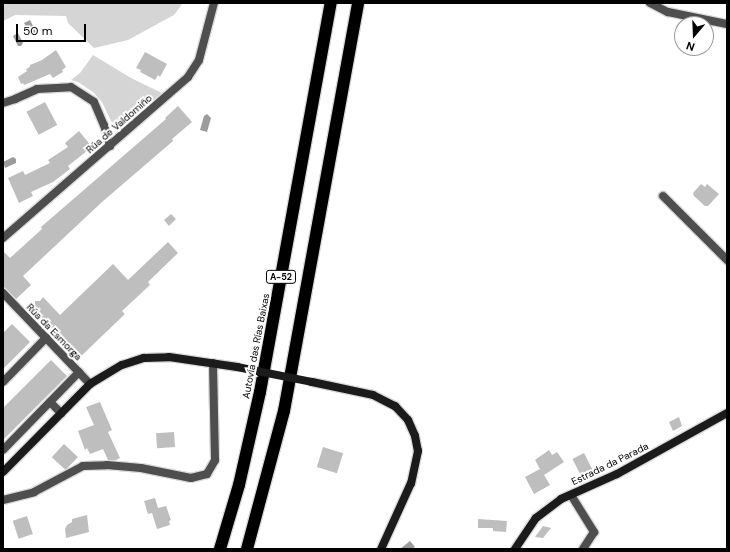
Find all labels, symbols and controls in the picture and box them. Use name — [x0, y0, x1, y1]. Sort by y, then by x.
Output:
scale bar — [18, 16, 88, 42]
north arrow — [674, 16, 714, 56]
text: 50 m — [23, 23, 52, 39]
text: N — [684, 38, 696, 54]
street label: Rúa de Valdomiño — [84, 92, 154, 156]
road number: A-52 — [265, 270, 297, 284]
street label: Autovía das Rías Baixas — [240, 292, 272, 400]
street label: Rúa da Esmorga — [24, 301, 84, 363]
street label: Estrada da Parada — [570, 440, 650, 488]

